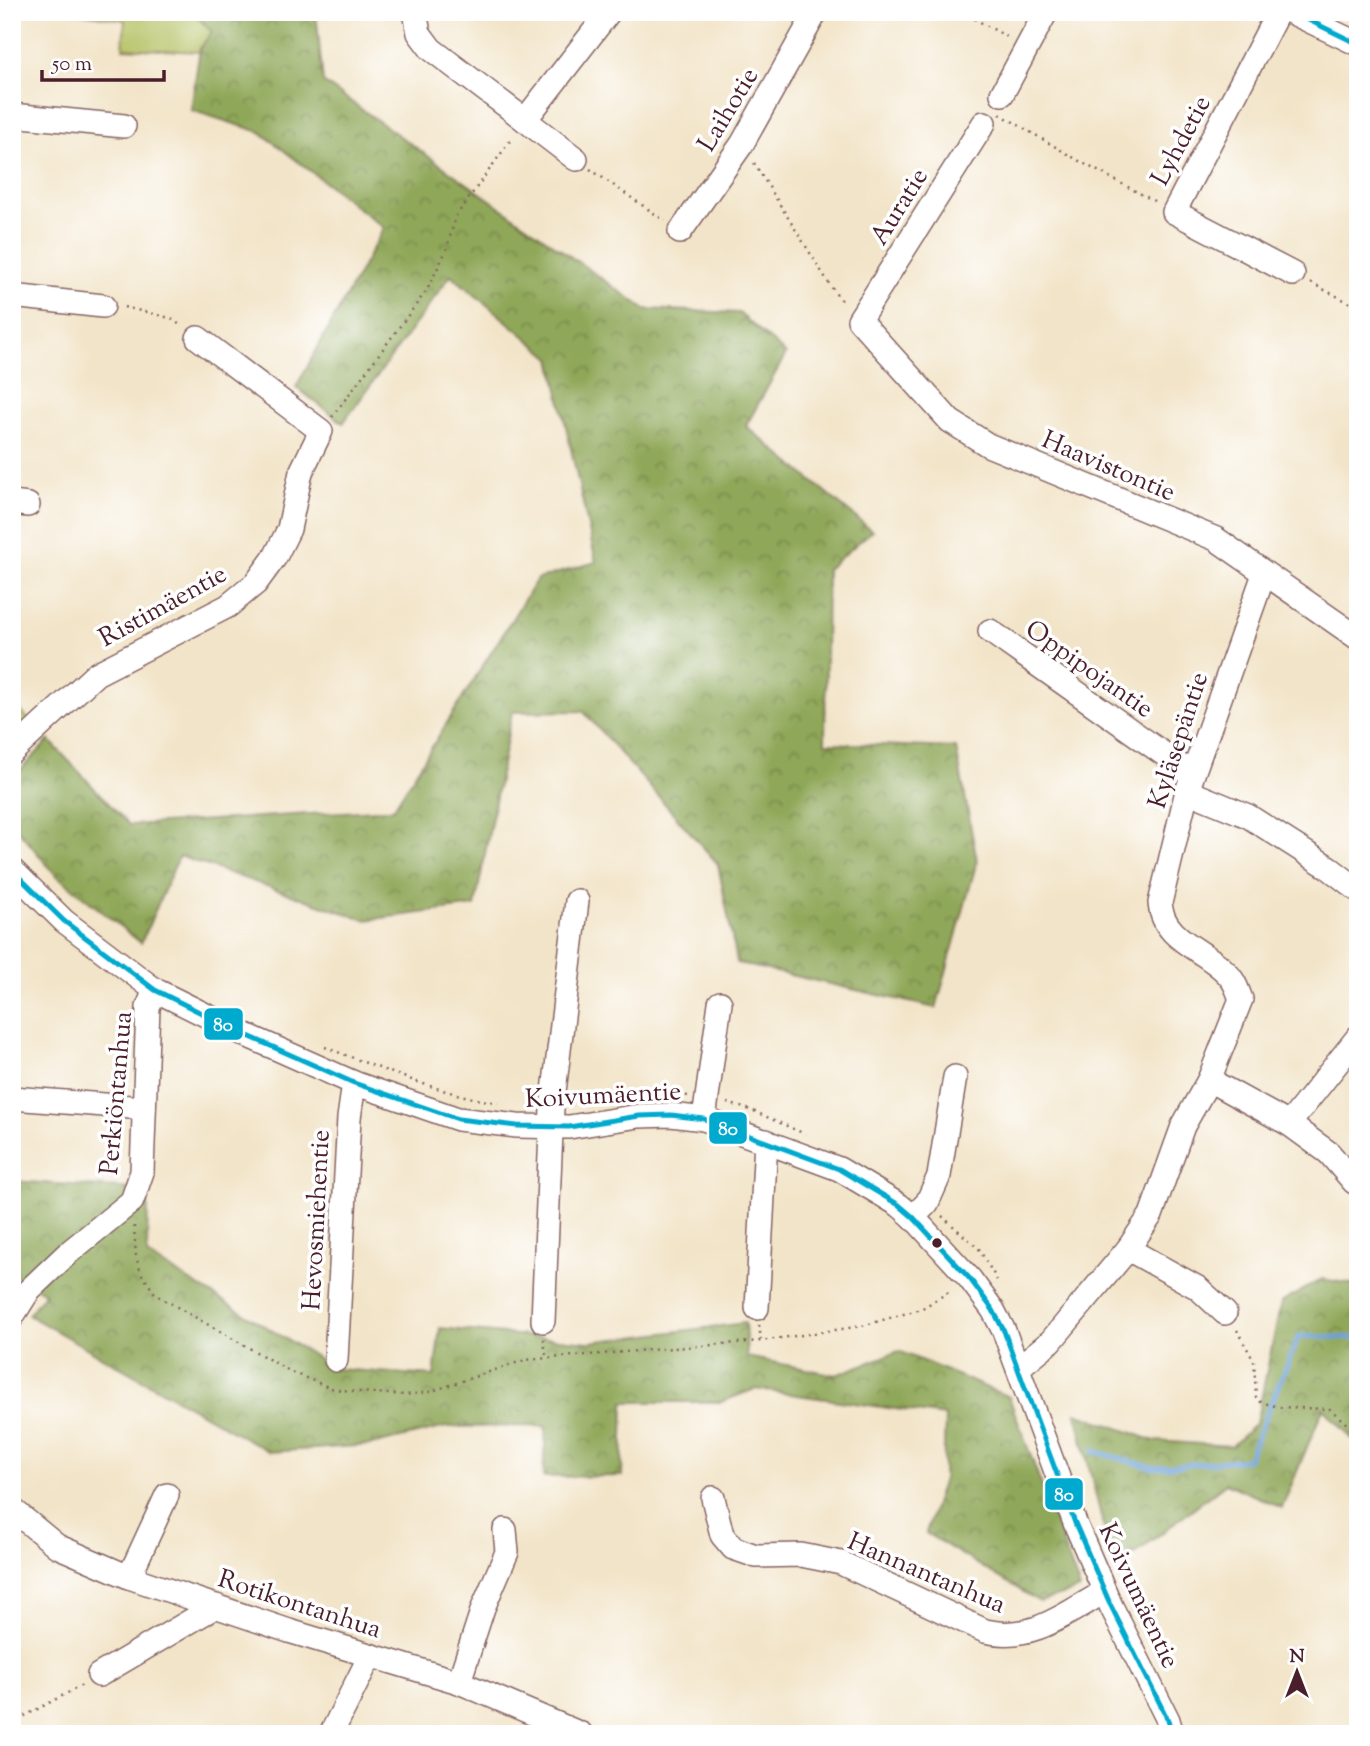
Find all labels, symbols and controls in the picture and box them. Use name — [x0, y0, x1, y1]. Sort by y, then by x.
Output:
scale bar — [42, 38, 164, 82]
text: 50 m — [51, 50, 92, 80]
street label: Laihotie — [689, 61, 769, 159]
street label: Lyhdetie — [1143, 89, 1221, 193]
street label: Auratie — [862, 161, 938, 253]
street label: Haavistontie — [1036, 423, 1181, 512]
street label: Ristimäentie — [93, 557, 234, 658]
street label: Oppipojantie — [1017, 612, 1160, 728]
street label: Kyläsepäntie — [1140, 668, 1219, 814]
line badge: 80 — [203, 1007, 244, 1041]
street label: Perkiöntanhua — [92, 1010, 143, 1177]
text: 80 — [213, 1013, 233, 1040]
street label: Koivumäentie — [524, 1074, 682, 1119]
line badge: 80 — [708, 1111, 748, 1145]
text: 80 — [718, 1117, 738, 1144]
street label: Hevosmiehentie — [294, 1129, 341, 1311]
unlabelled marker — [930, 1236, 944, 1250]
line badge: 80 — [1044, 1477, 1084, 1511]
text: 80 — [1054, 1483, 1074, 1510]
street label: Koivumäentie — [1088, 1517, 1188, 1675]
street label: Hannantanhua — [841, 1524, 1011, 1624]
street label: Rotikontanhua — [213, 1562, 386, 1649]
north arrow — [1262, 1638, 1332, 1708]
text: N — [1289, 1644, 1305, 1671]

